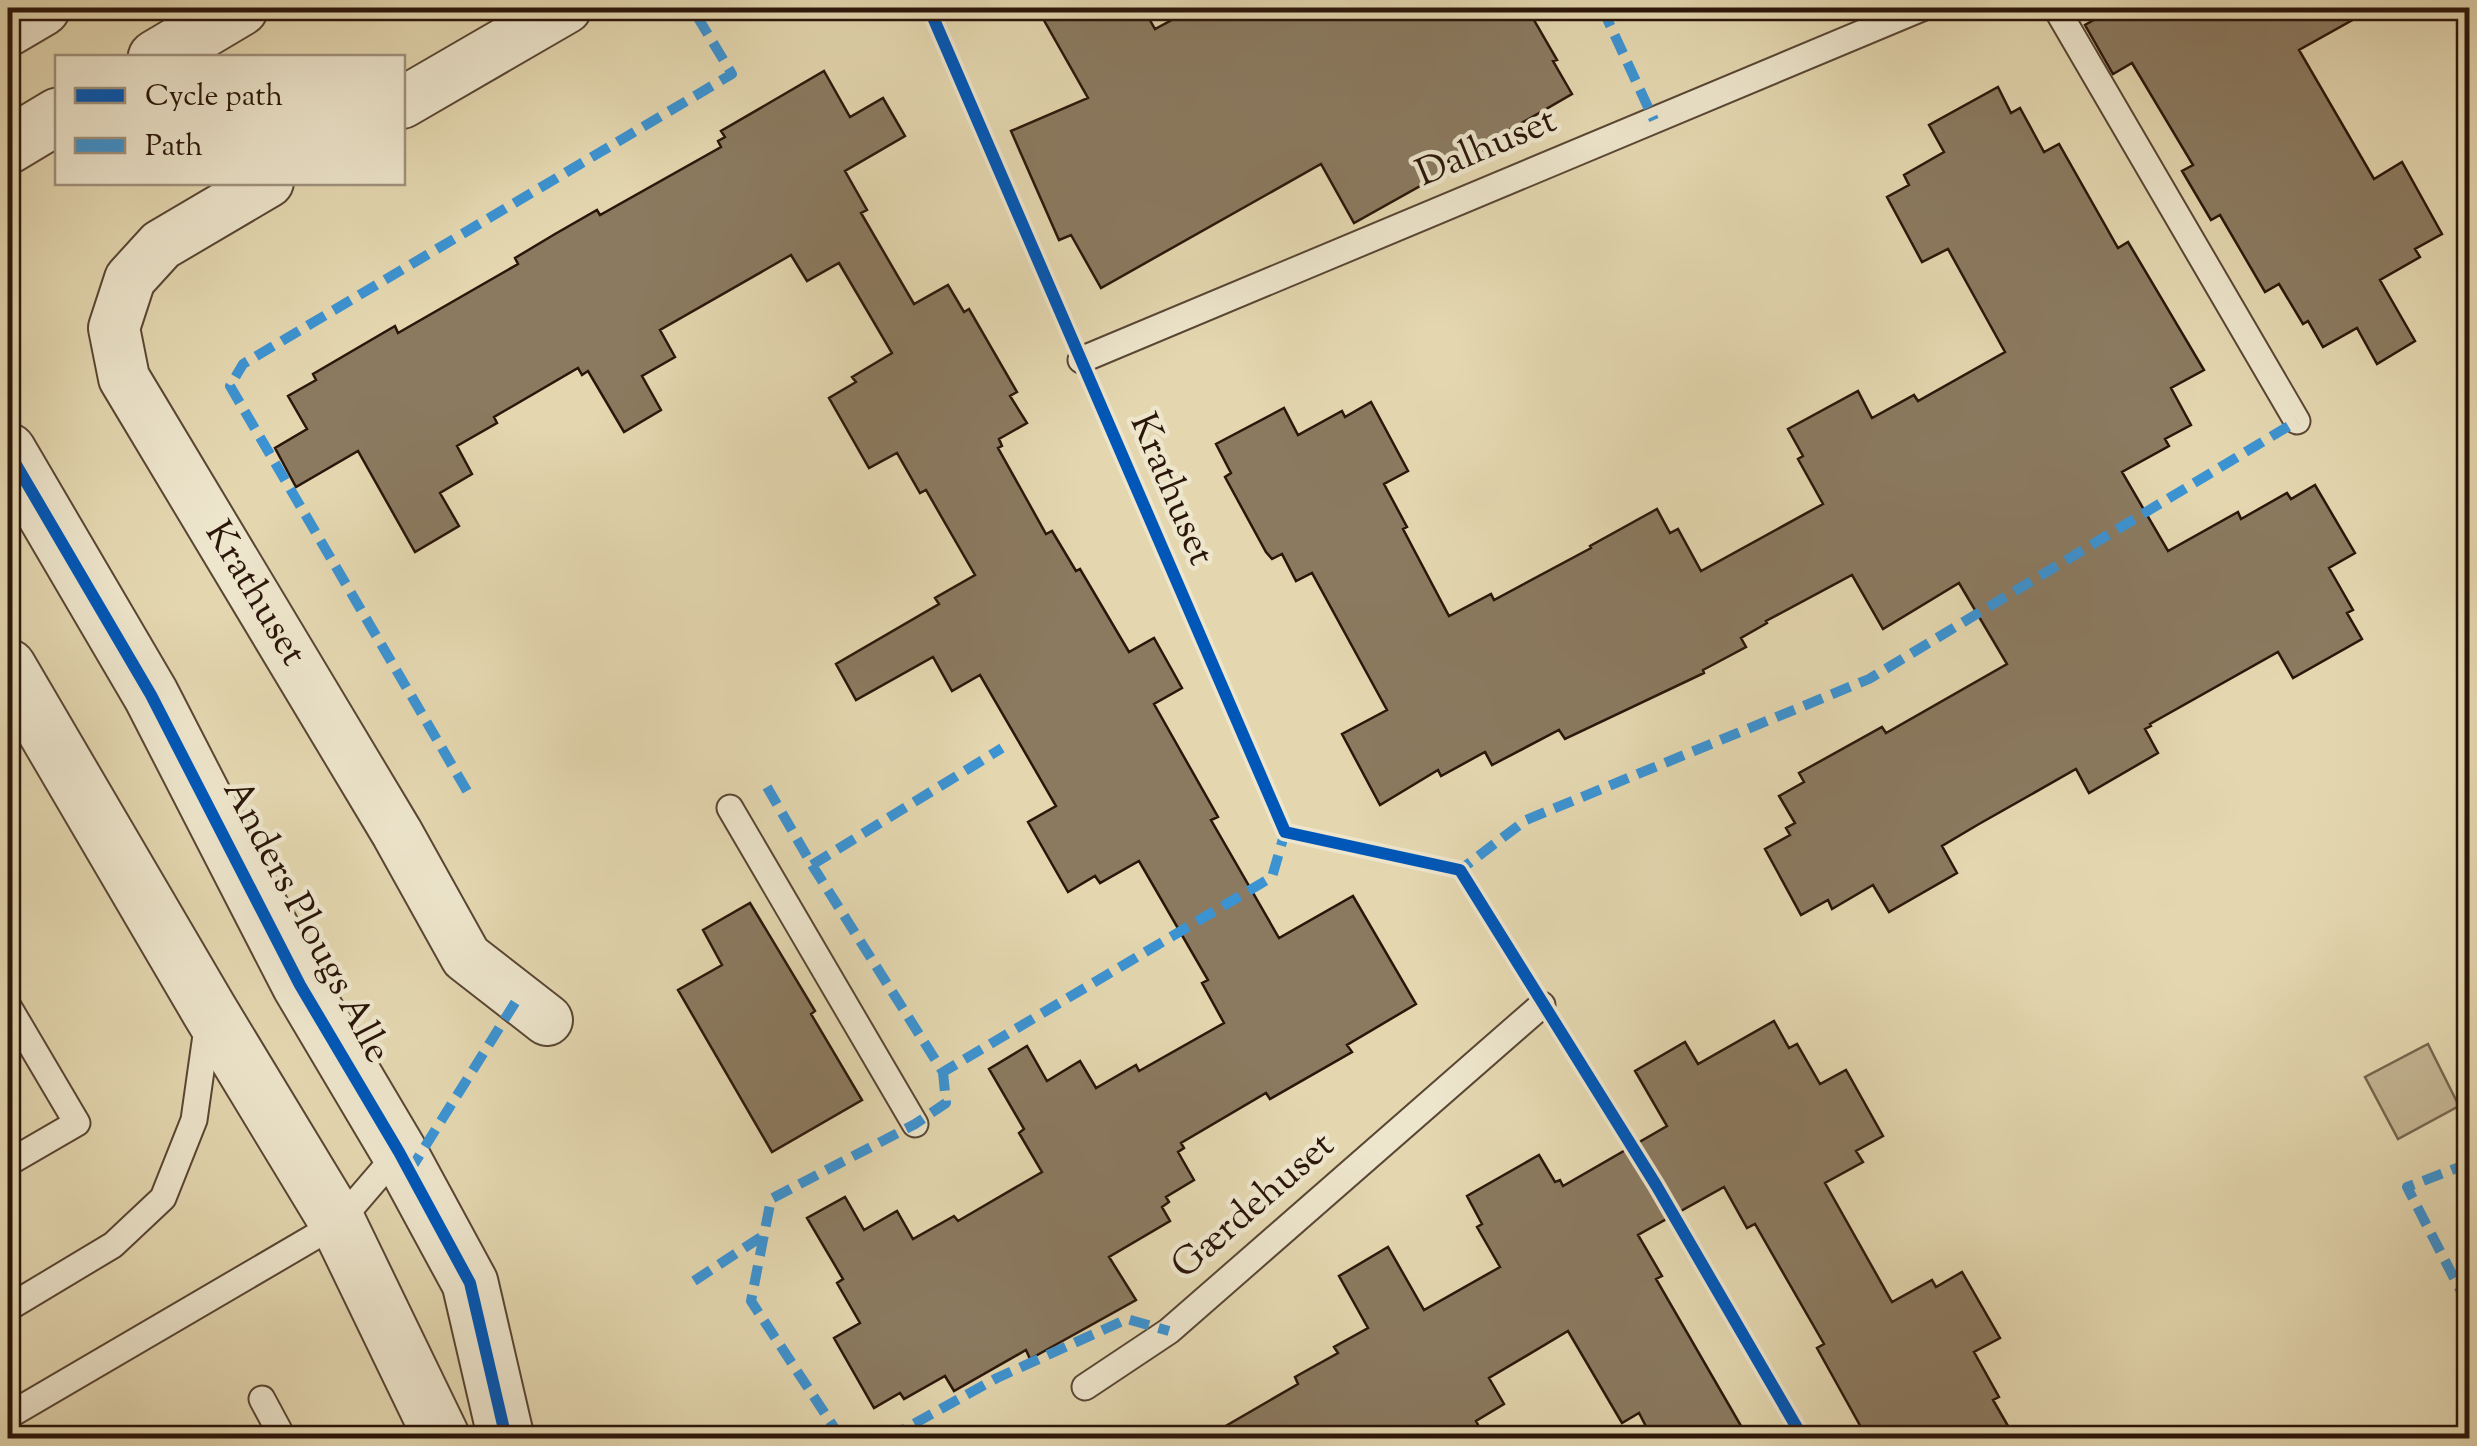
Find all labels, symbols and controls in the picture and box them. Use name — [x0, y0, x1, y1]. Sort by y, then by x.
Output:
legend — [55, 55, 405, 185]
text: Cycle path — [145, 76, 283, 119]
street label: Dalhuset — [1409, 95, 1565, 203]
text: Path — [145, 126, 203, 169]
street label: Krathuset — [1114, 406, 1226, 574]
street label: Krathuset — [189, 512, 318, 677]
street label: Anders Plougs Alle — [207, 771, 403, 1073]
street label: Gærdehuset — [1161, 1121, 1347, 1293]

